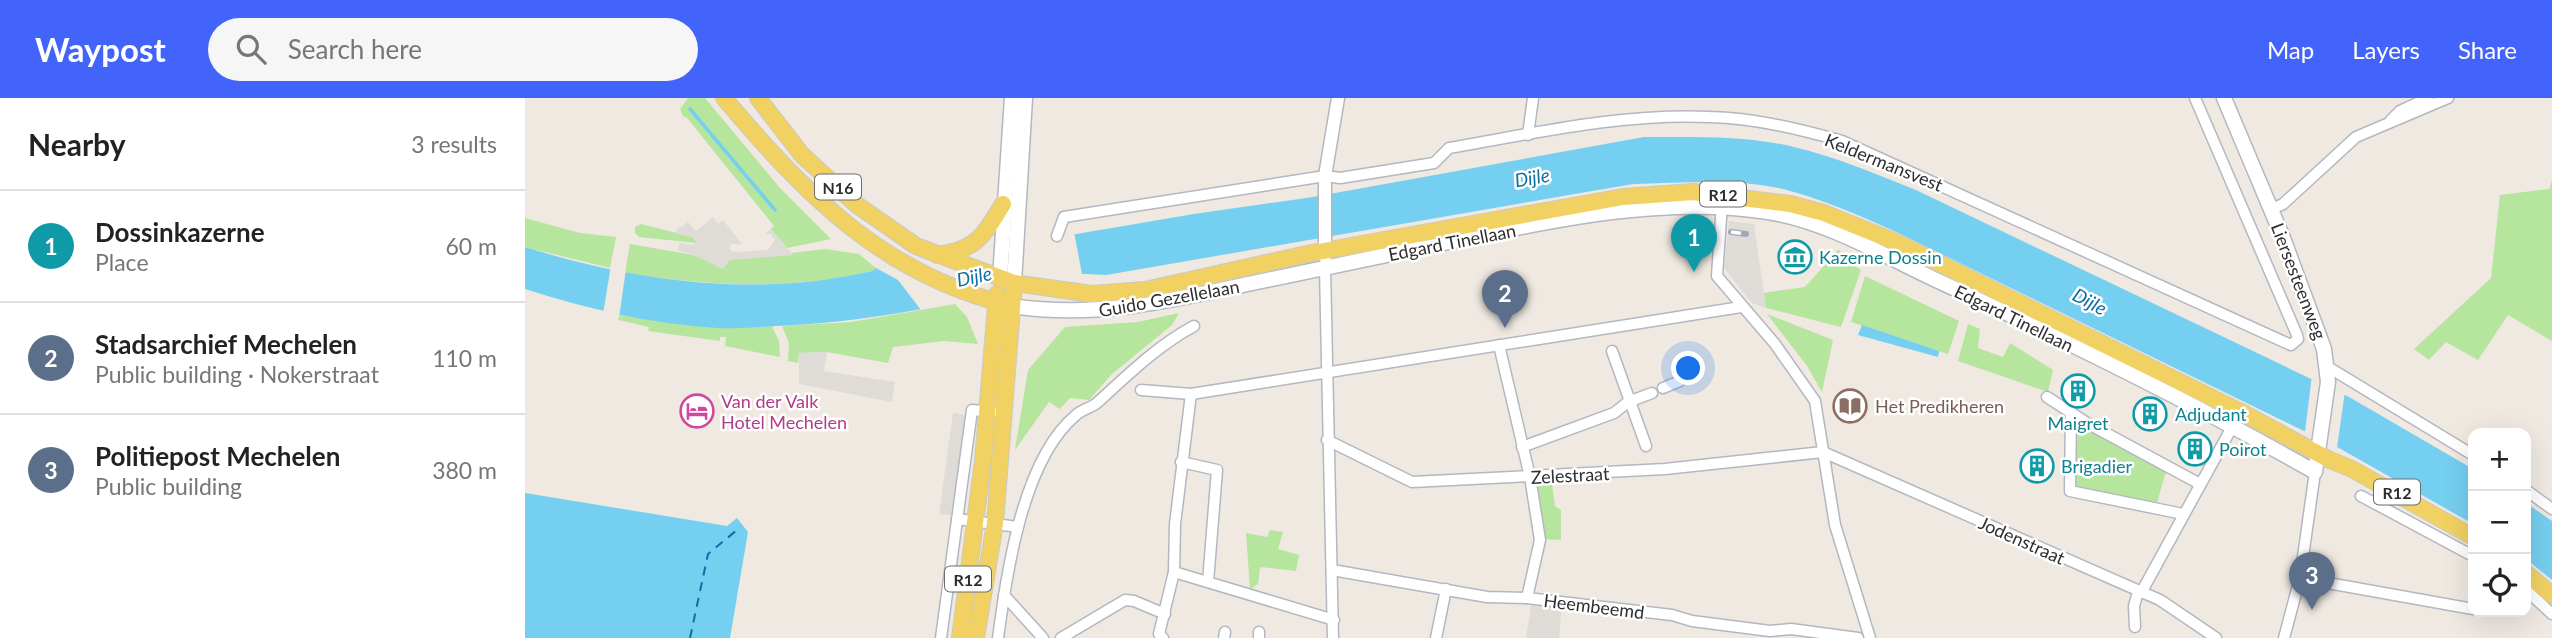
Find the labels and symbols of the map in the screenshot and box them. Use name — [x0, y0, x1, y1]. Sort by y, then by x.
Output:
street label: Keldermansvest — [1822, 128, 1947, 196]
water label: Dijle — [1513, 163, 1551, 191]
road number: N16 — [815, 174, 861, 200]
road number: R12 — [1700, 181, 1746, 206]
pin: 1 — [1671, 214, 1717, 272]
street label: Edgard Tinellaan — [1386, 219, 1518, 265]
street label: Liersesteenweg — [2267, 220, 2331, 342]
museum icon: Kazerne Dossin — [1776, 238, 1814, 276]
place label: Kazerne Dossin — [1819, 246, 1942, 268]
water label: Dijle — [954, 261, 994, 291]
pin: 2 — [1482, 270, 1528, 328]
street label: Guido Gezellelaan — [1097, 275, 1241, 321]
street label: Edgard Tinellaan — [1951, 280, 2077, 356]
water label: Dijle — [2069, 283, 2111, 319]
your location — [1671, 351, 1705, 385]
building icon: Maigret — [2059, 372, 2097, 410]
library icon: Het Predikheren — [1831, 387, 1869, 425]
place label: Van der Valk Hotel Mechelen — [721, 390, 847, 433]
hotel icon: Van der Valk Hotel Mechelen — [678, 392, 716, 430]
place label: Het Predikheren — [1875, 395, 2004, 417]
building icon: Adjudant — [2131, 395, 2169, 433]
place label: Adjudant — [2175, 403, 2247, 425]
place label: Maigret — [2047, 412, 2109, 434]
building icon: Poirot — [2176, 430, 2214, 468]
place label: Poirot — [2219, 438, 2267, 460]
building icon: Brigadier — [2018, 447, 2056, 485]
place label: Brigadier — [2061, 455, 2133, 477]
street label: Zelestraat — [1530, 462, 1610, 488]
road number: R12 — [2374, 480, 2420, 504]
street label: Jodenstraat — [1976, 511, 2069, 569]
pin: 3 — [2289, 552, 2335, 610]
road number: R12 — [945, 566, 991, 592]
street label: Heembeemd — [1542, 589, 1646, 623]

